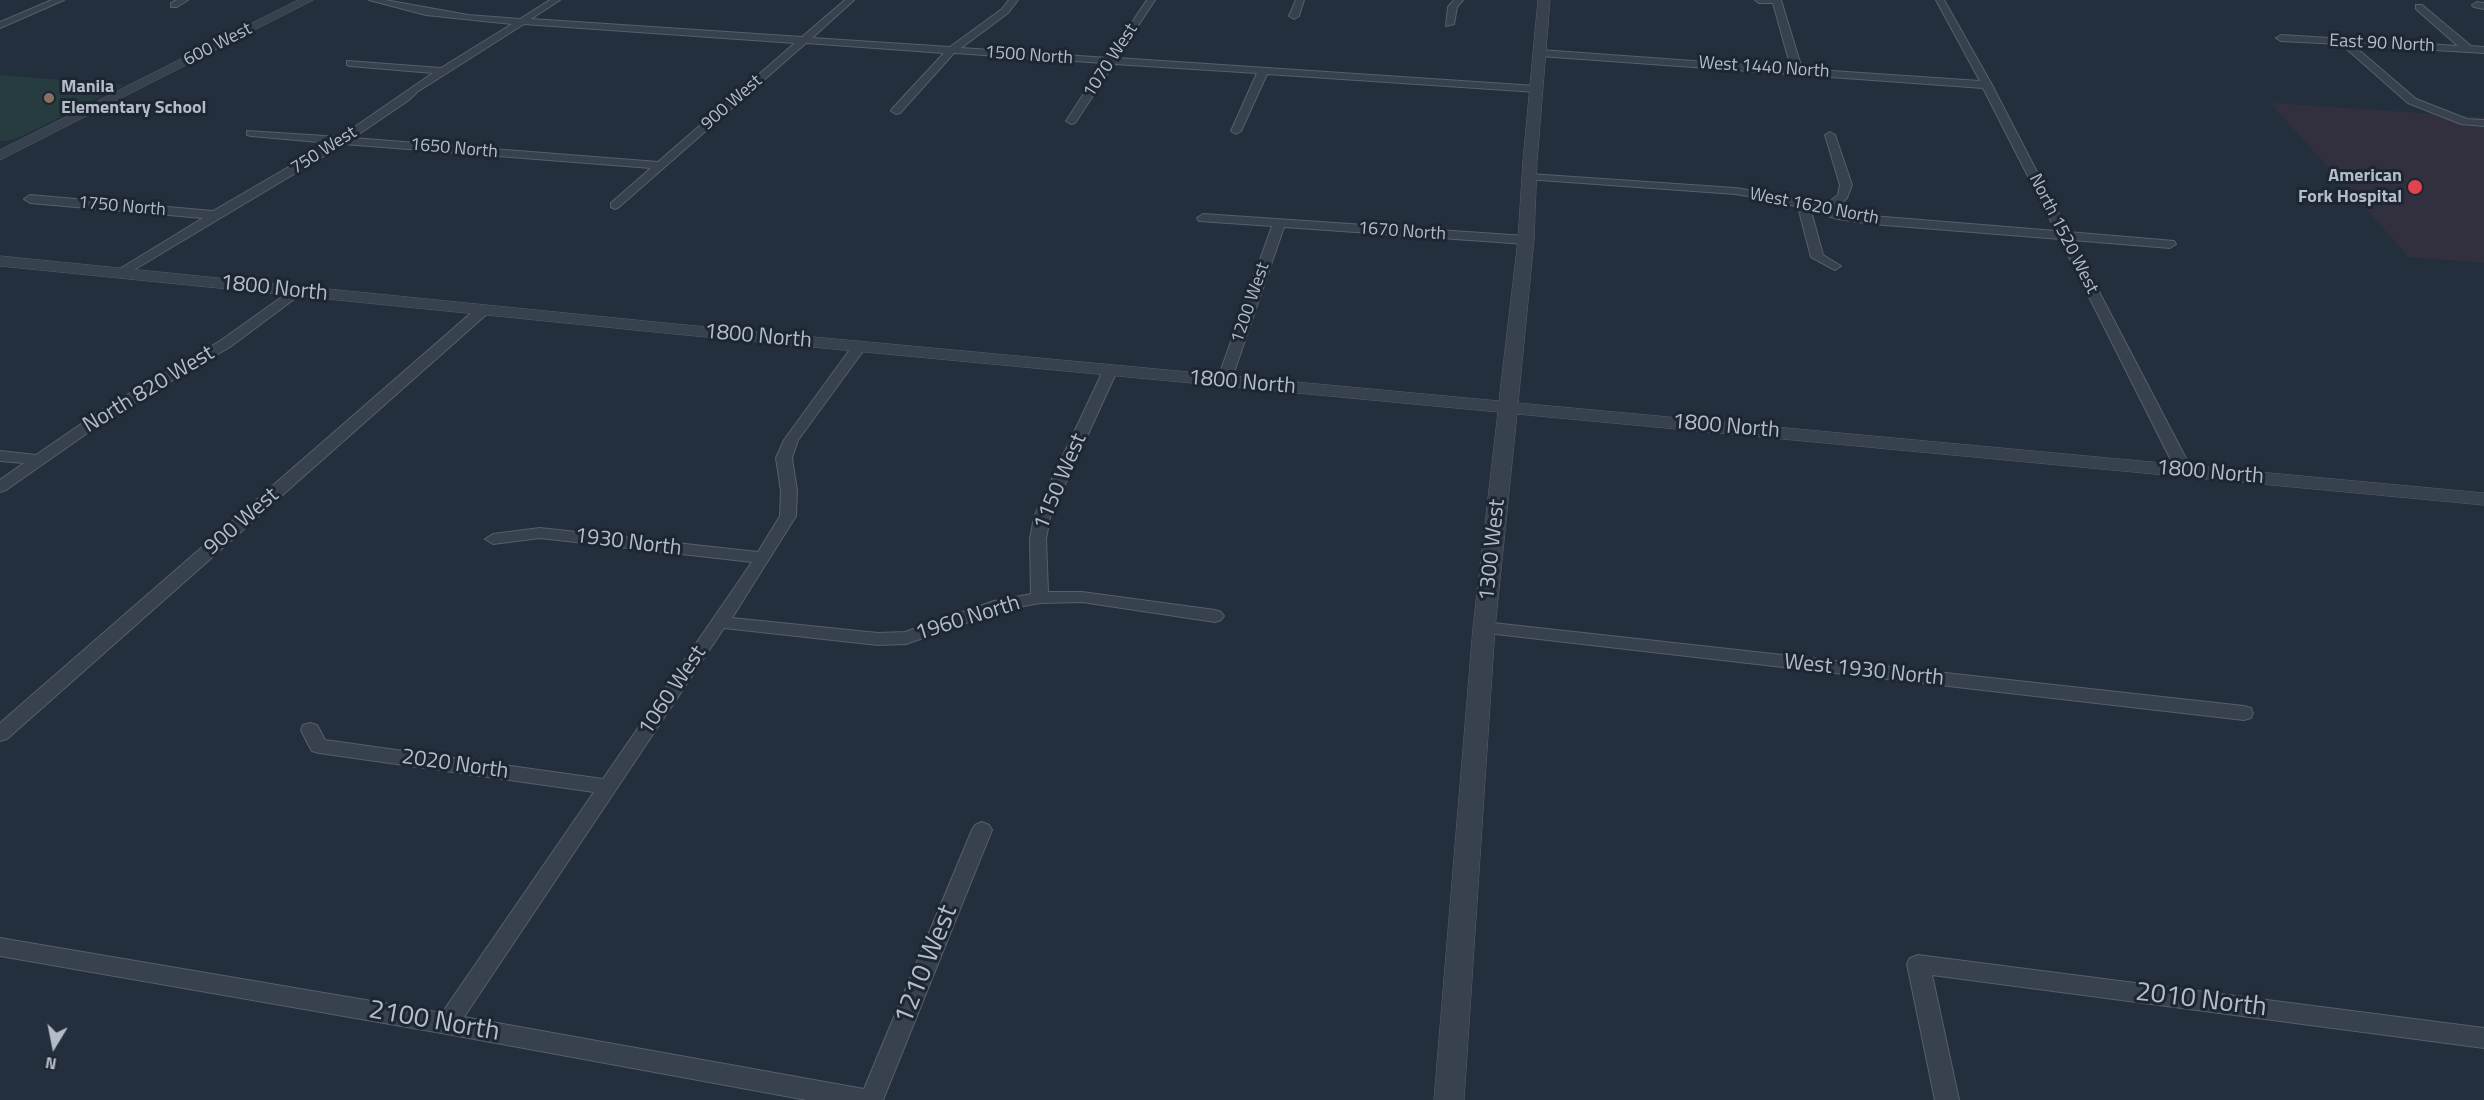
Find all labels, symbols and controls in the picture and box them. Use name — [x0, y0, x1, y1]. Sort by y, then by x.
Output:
street label: 600 West — [180, 19, 256, 71]
street label: 1070 West — [1079, 20, 1143, 102]
street label: East 90 North — [2329, 30, 2435, 58]
street label: 1500 North — [984, 42, 1074, 70]
street label: West 1440 North — [1698, 53, 1830, 83]
street label: 900 West — [697, 71, 767, 135]
place label: Manila Elementary School — [61, 77, 206, 119]
marker: Manila Elementary School — [42, 91, 56, 105]
street label: 750 West — [287, 122, 361, 180]
street label: 1650 North — [409, 134, 499, 164]
place label: American Fork Hospital — [2298, 166, 2402, 208]
street label: North 1520 West — [2024, 171, 2102, 297]
marker: American Fork Hospital — [2406, 178, 2424, 196]
street label: West 1620 North — [1747, 184, 1881, 230]
street label: 1750 North — [77, 192, 167, 222]
street label: 1670 North — [1357, 218, 1447, 246]
street label: 1200 West — [1227, 260, 1275, 346]
street label: 1800 North — [219, 270, 329, 308]
street label: 1800 North — [703, 319, 813, 355]
street label: North 820 West — [79, 341, 219, 439]
street label: 1800 North — [1187, 365, 1297, 401]
street label: 1800 North — [1671, 409, 1781, 445]
street label: 1150 West — [1029, 430, 1093, 534]
street label: 1800 North — [2155, 455, 2265, 491]
street label: 900 West — [199, 483, 285, 561]
street label: 1300 West — [1475, 498, 1511, 602]
street label: 1930 North — [573, 523, 683, 563]
street label: 1960 North — [913, 591, 1023, 647]
street label: 1060 West — [633, 641, 713, 741]
street label: West 1930 North — [1783, 649, 1945, 693]
street label: 2020 North — [400, 744, 510, 786]
street label: 1210 West — [888, 901, 966, 1029]
street label: 2010 North — [2133, 977, 2269, 1025]
street label: 2100 North — [366, 995, 502, 1049]
north arrow — [24, 1016, 84, 1076]
text: N — [43, 1051, 58, 1077]

